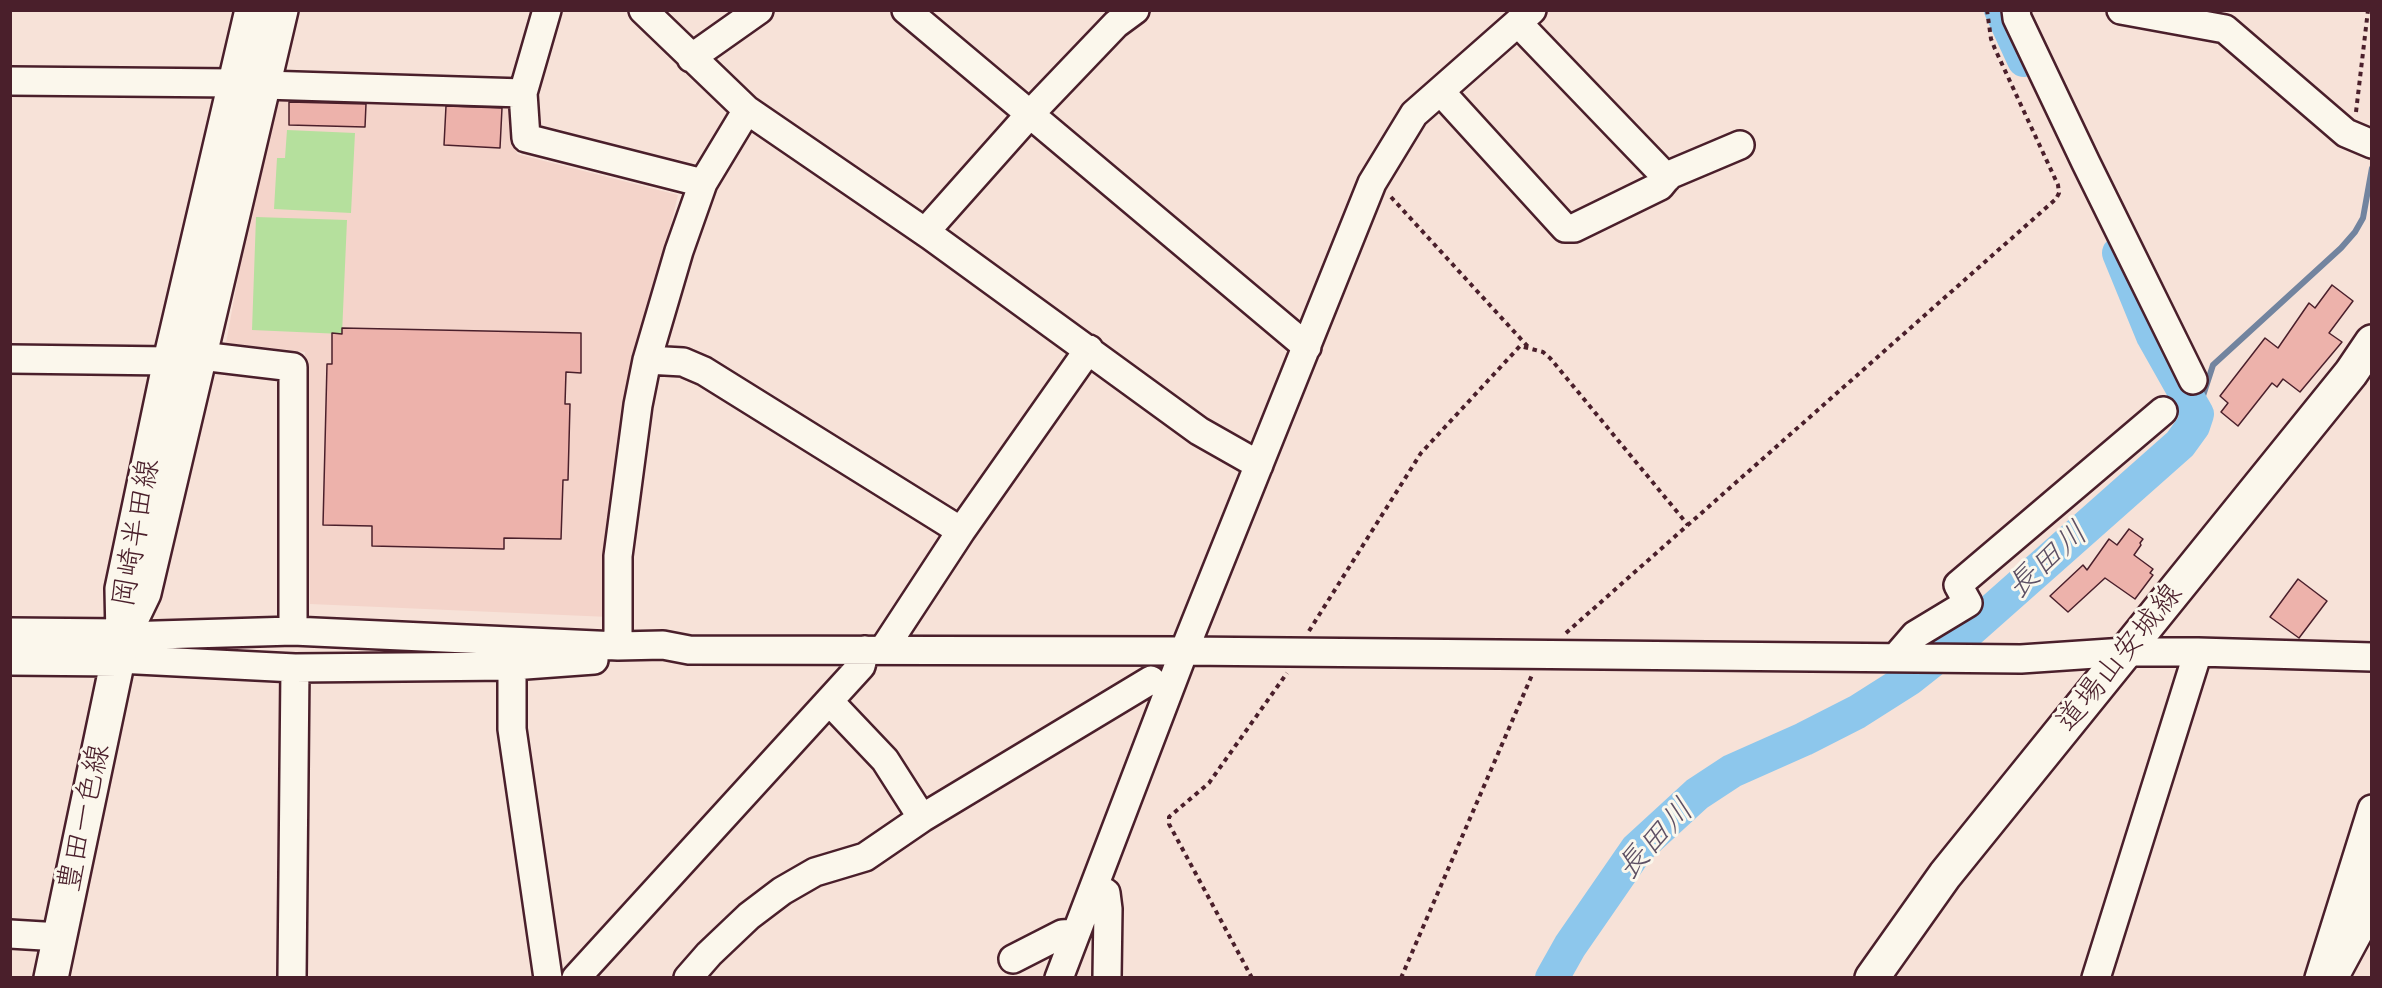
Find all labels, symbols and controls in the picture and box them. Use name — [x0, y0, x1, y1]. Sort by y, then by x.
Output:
street label: 岡崎半田線 — [106, 456, 168, 610]
water label: 長田川 — [1999, 515, 2097, 607]
street label: 道場山安城線 — [2049, 577, 2191, 739]
street label: 豊田一色線 — [52, 741, 118, 895]
water label: 長田川 — [1609, 792, 1703, 888]

